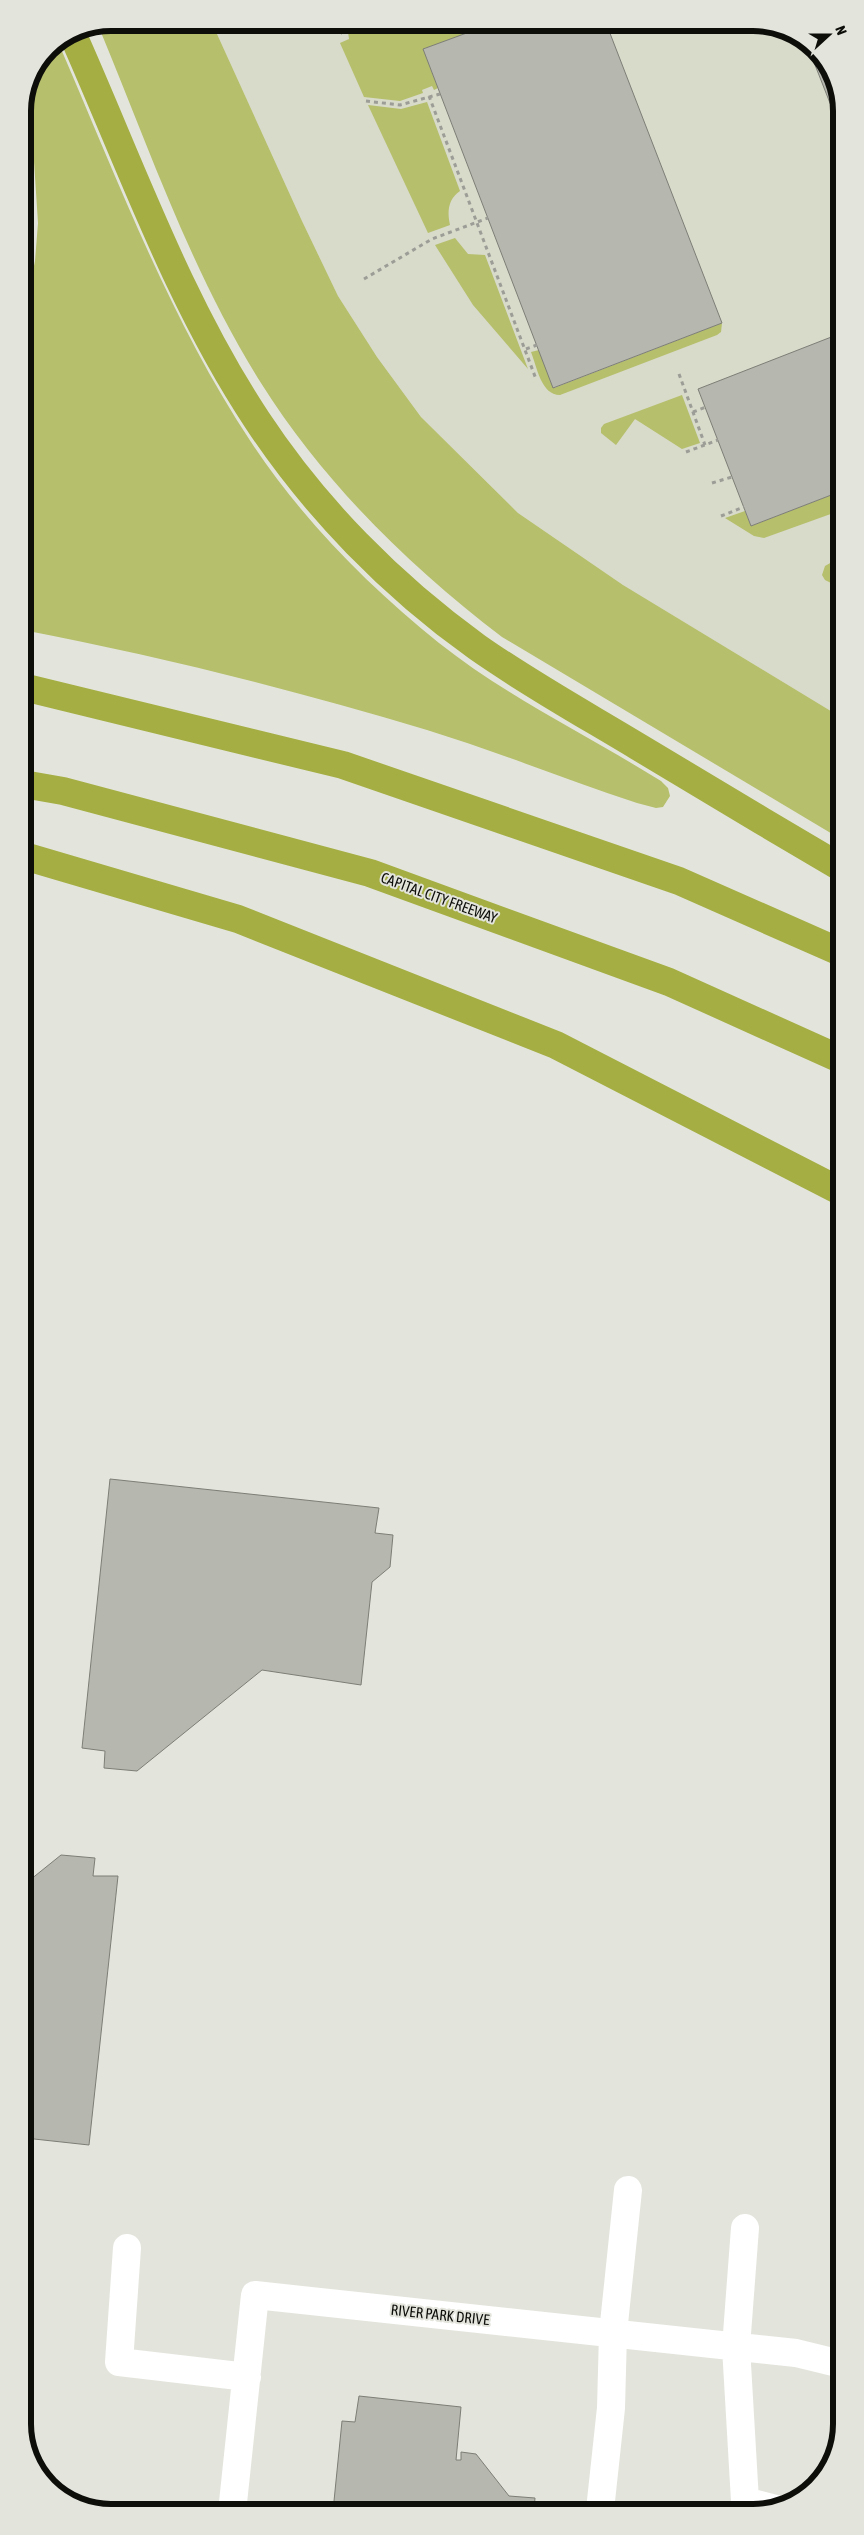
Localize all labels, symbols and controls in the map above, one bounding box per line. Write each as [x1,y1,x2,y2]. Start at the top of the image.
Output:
north arrow [804,10,854,60]
text: N [832,24,850,37]
street label: CAPITAL CITY FREEWAY [379,869,500,927]
street label: RIVER PARK DRIVE [390,2301,491,2328]

